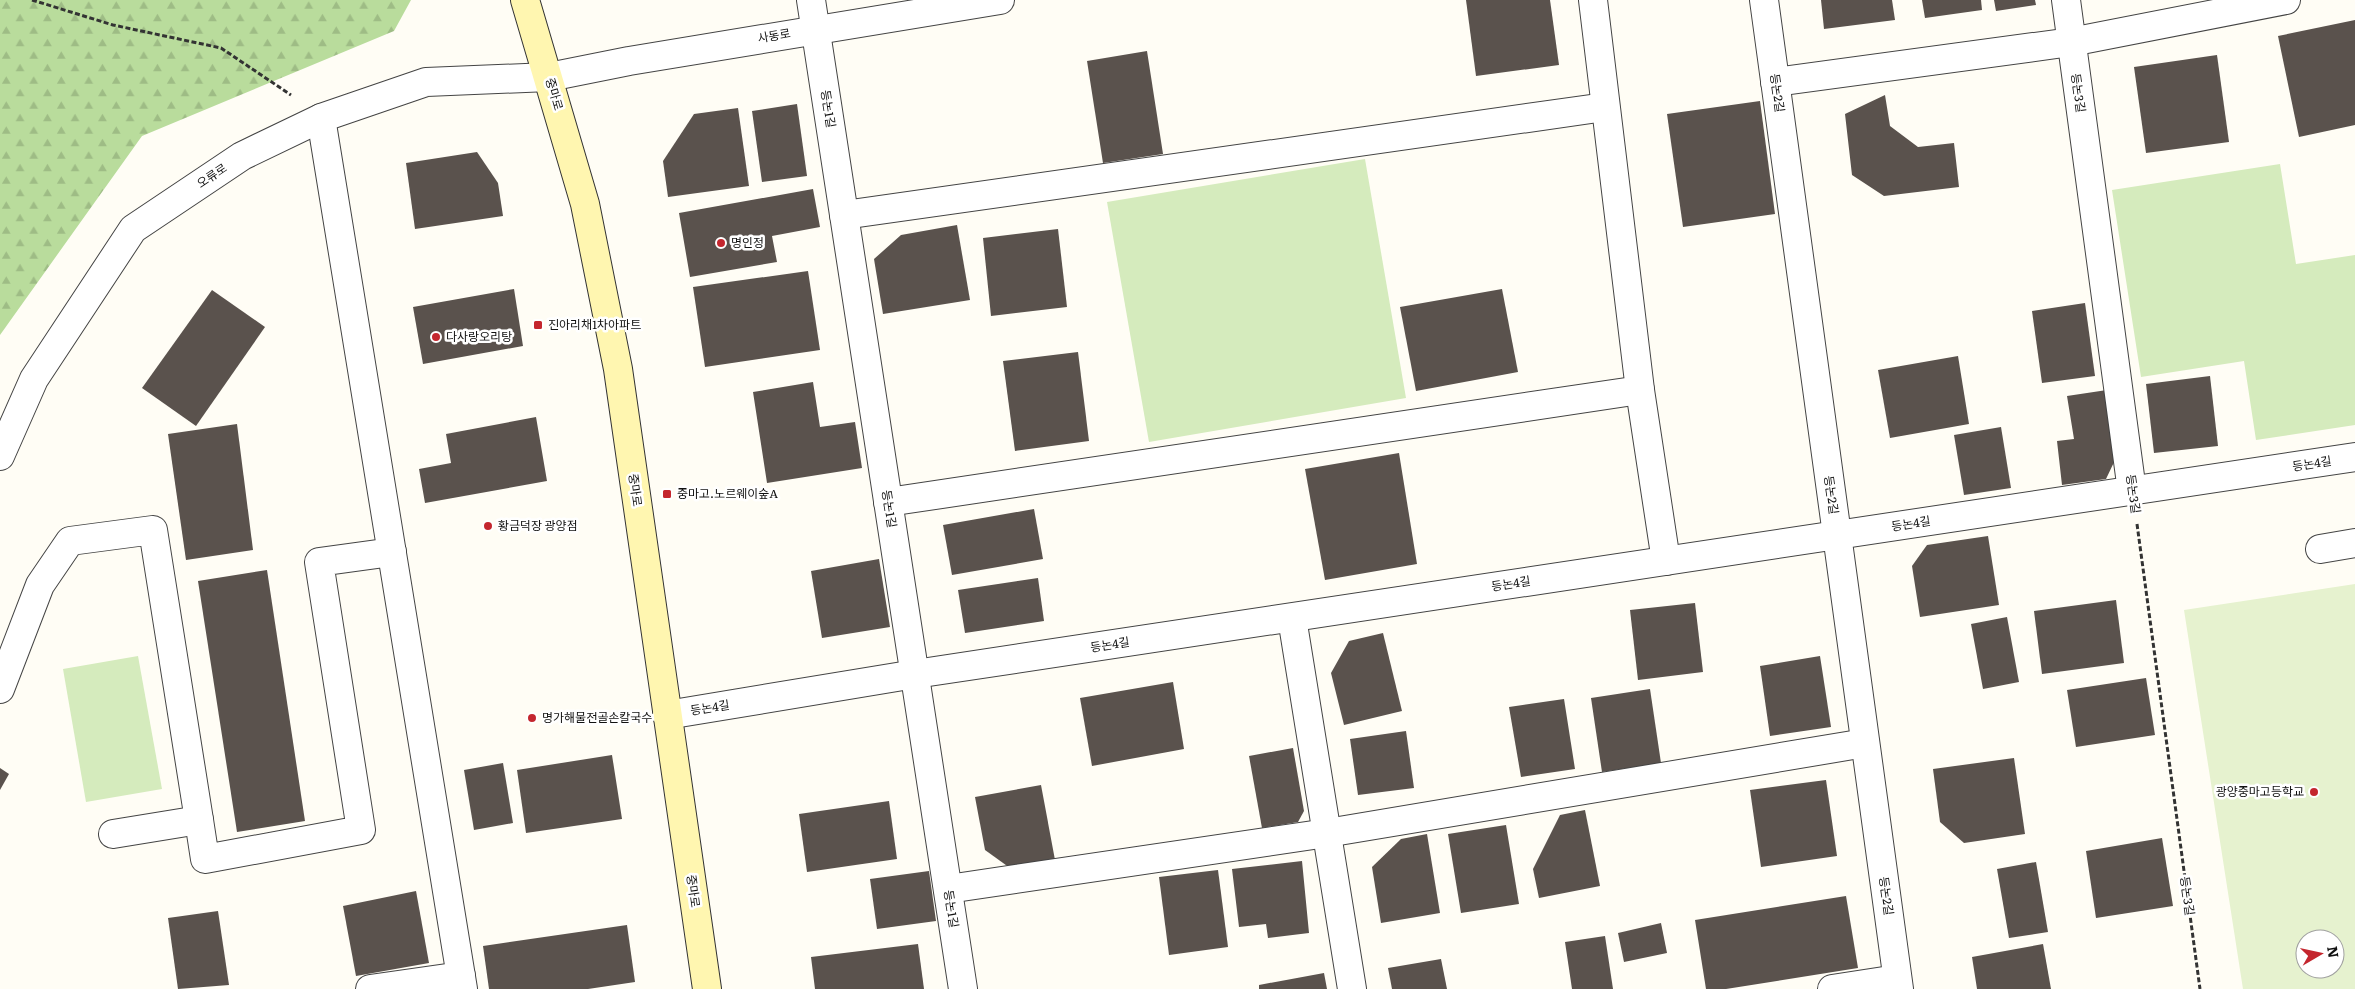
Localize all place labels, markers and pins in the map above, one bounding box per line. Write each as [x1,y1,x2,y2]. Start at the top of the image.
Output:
place label: 명인정 [731,233,764,251]
marker: 명인정 [715,237,727,249]
place label: 진아리채1차아파트 [548,315,641,333]
marker: 진아리채1차아파트 [532,319,544,331]
place label: 다사랑오리탕 [446,327,512,345]
marker: 다사랑오리탕 [430,331,442,343]
place label: 중마고.노르웨이숲A [677,484,778,502]
marker: 중마고.노르웨이숲A [661,488,673,500]
place label: 황금덕장 광양점 [498,516,578,534]
marker: 황금덕장 광양점 [482,520,494,532]
place label: 명가해물전골손칼국수 [542,708,652,726]
marker: 명가해물전골손칼국수 [526,712,538,724]
place label: 광양중마고등학교 [2216,782,2304,800]
marker: 광양중마고등학교 [2308,786,2320,798]

